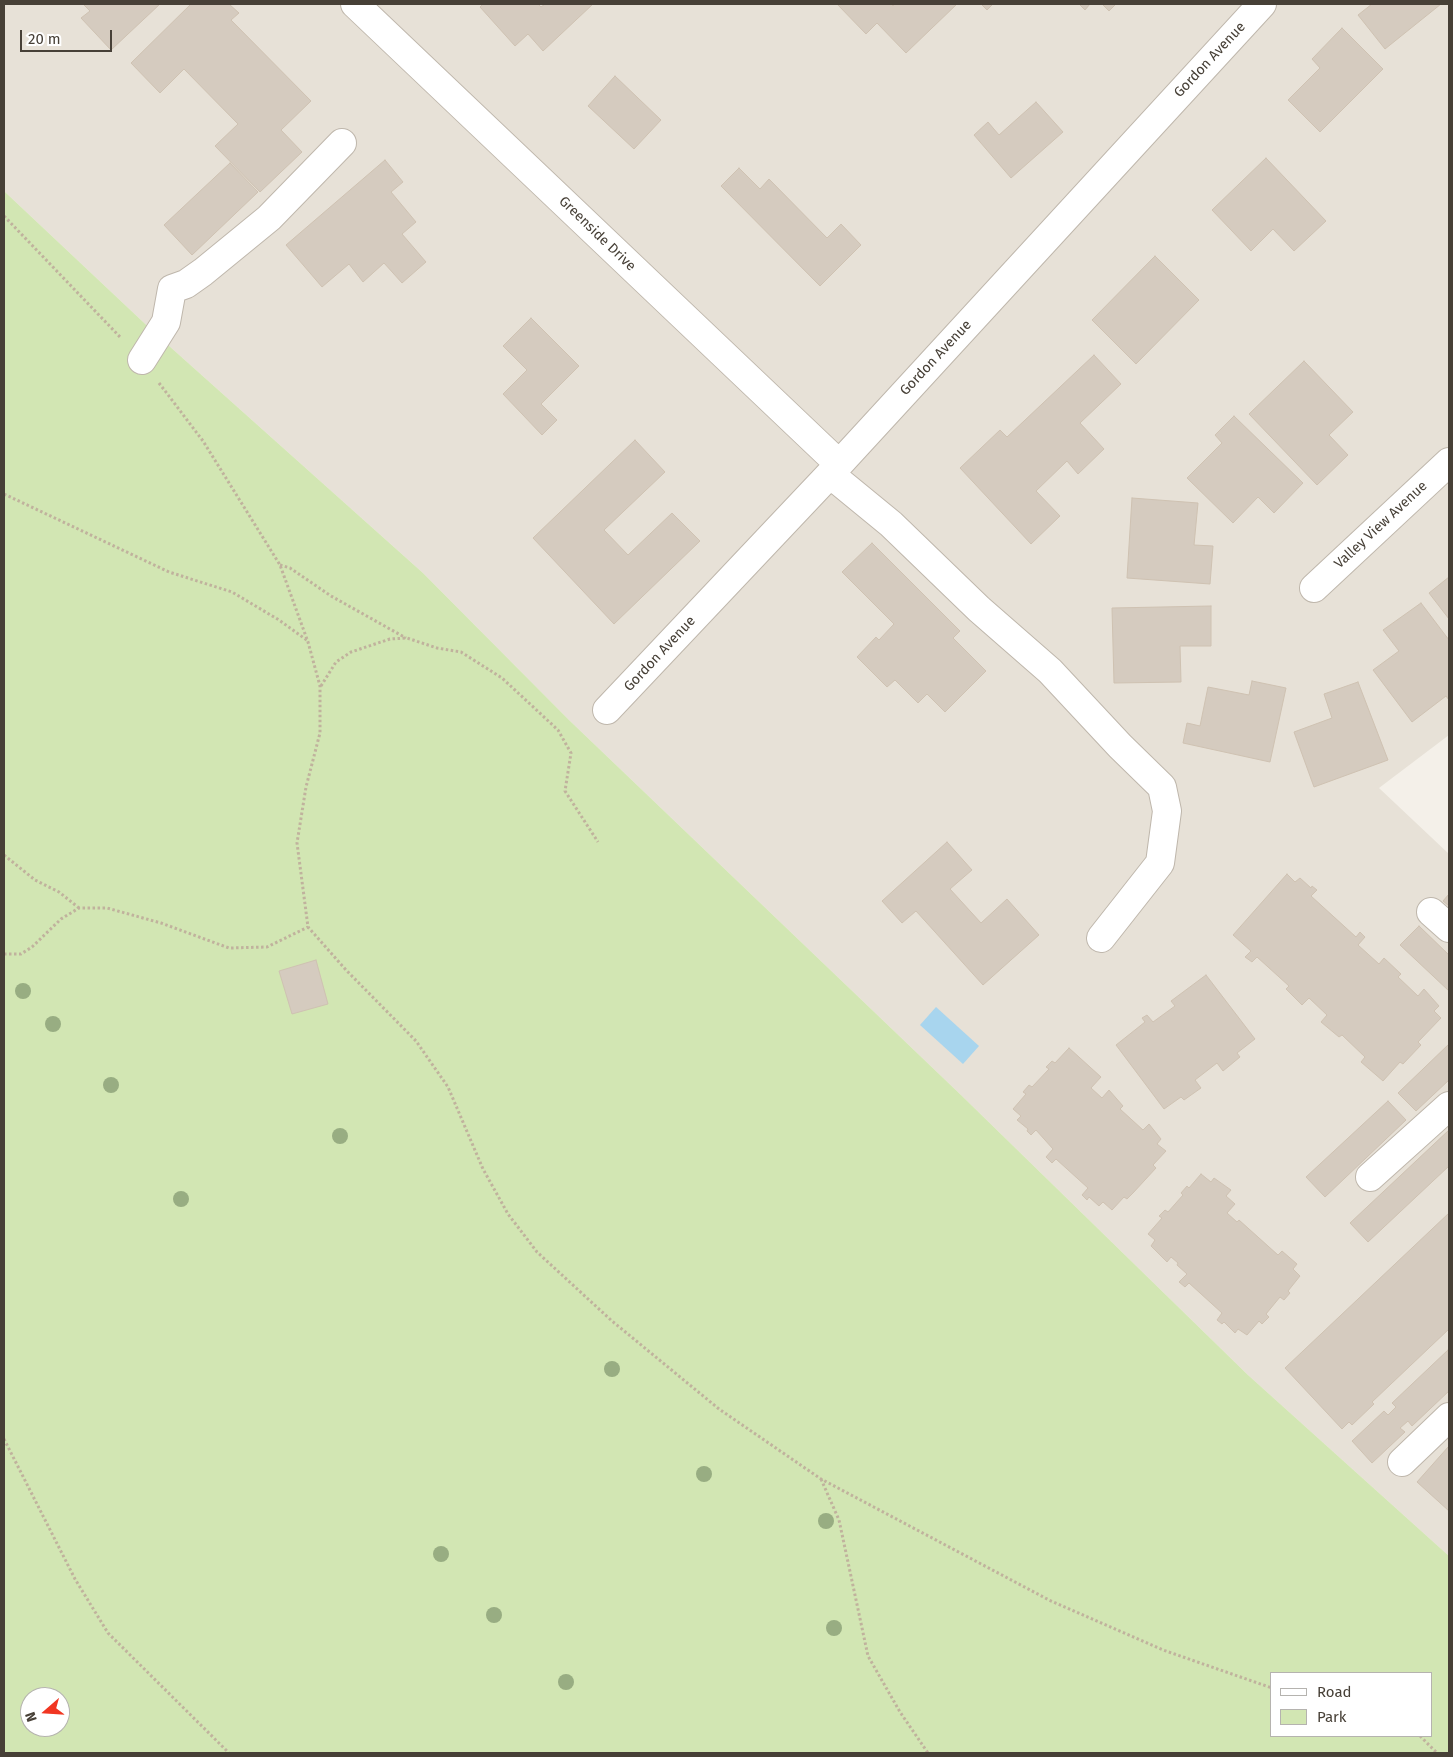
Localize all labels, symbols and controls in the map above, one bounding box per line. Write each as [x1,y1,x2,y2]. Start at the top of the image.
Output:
street label: Gordon Avenue [1171,19,1249,101]
scale bar [22,20,115,52]
text: 20 m [28,30,61,48]
street label: Greenside Drive [555,193,639,275]
street label: Gordon Avenue [897,317,975,399]
street label: Valley View Avenue [1331,478,1431,572]
street label: Gordon Avenue [621,613,699,695]
legend [1270,1672,1433,1737]
text: Road [1317,1683,1352,1701]
north arrow [20,1687,70,1737]
text: Park [1317,1708,1347,1726]
text: N [22,1710,41,1724]

